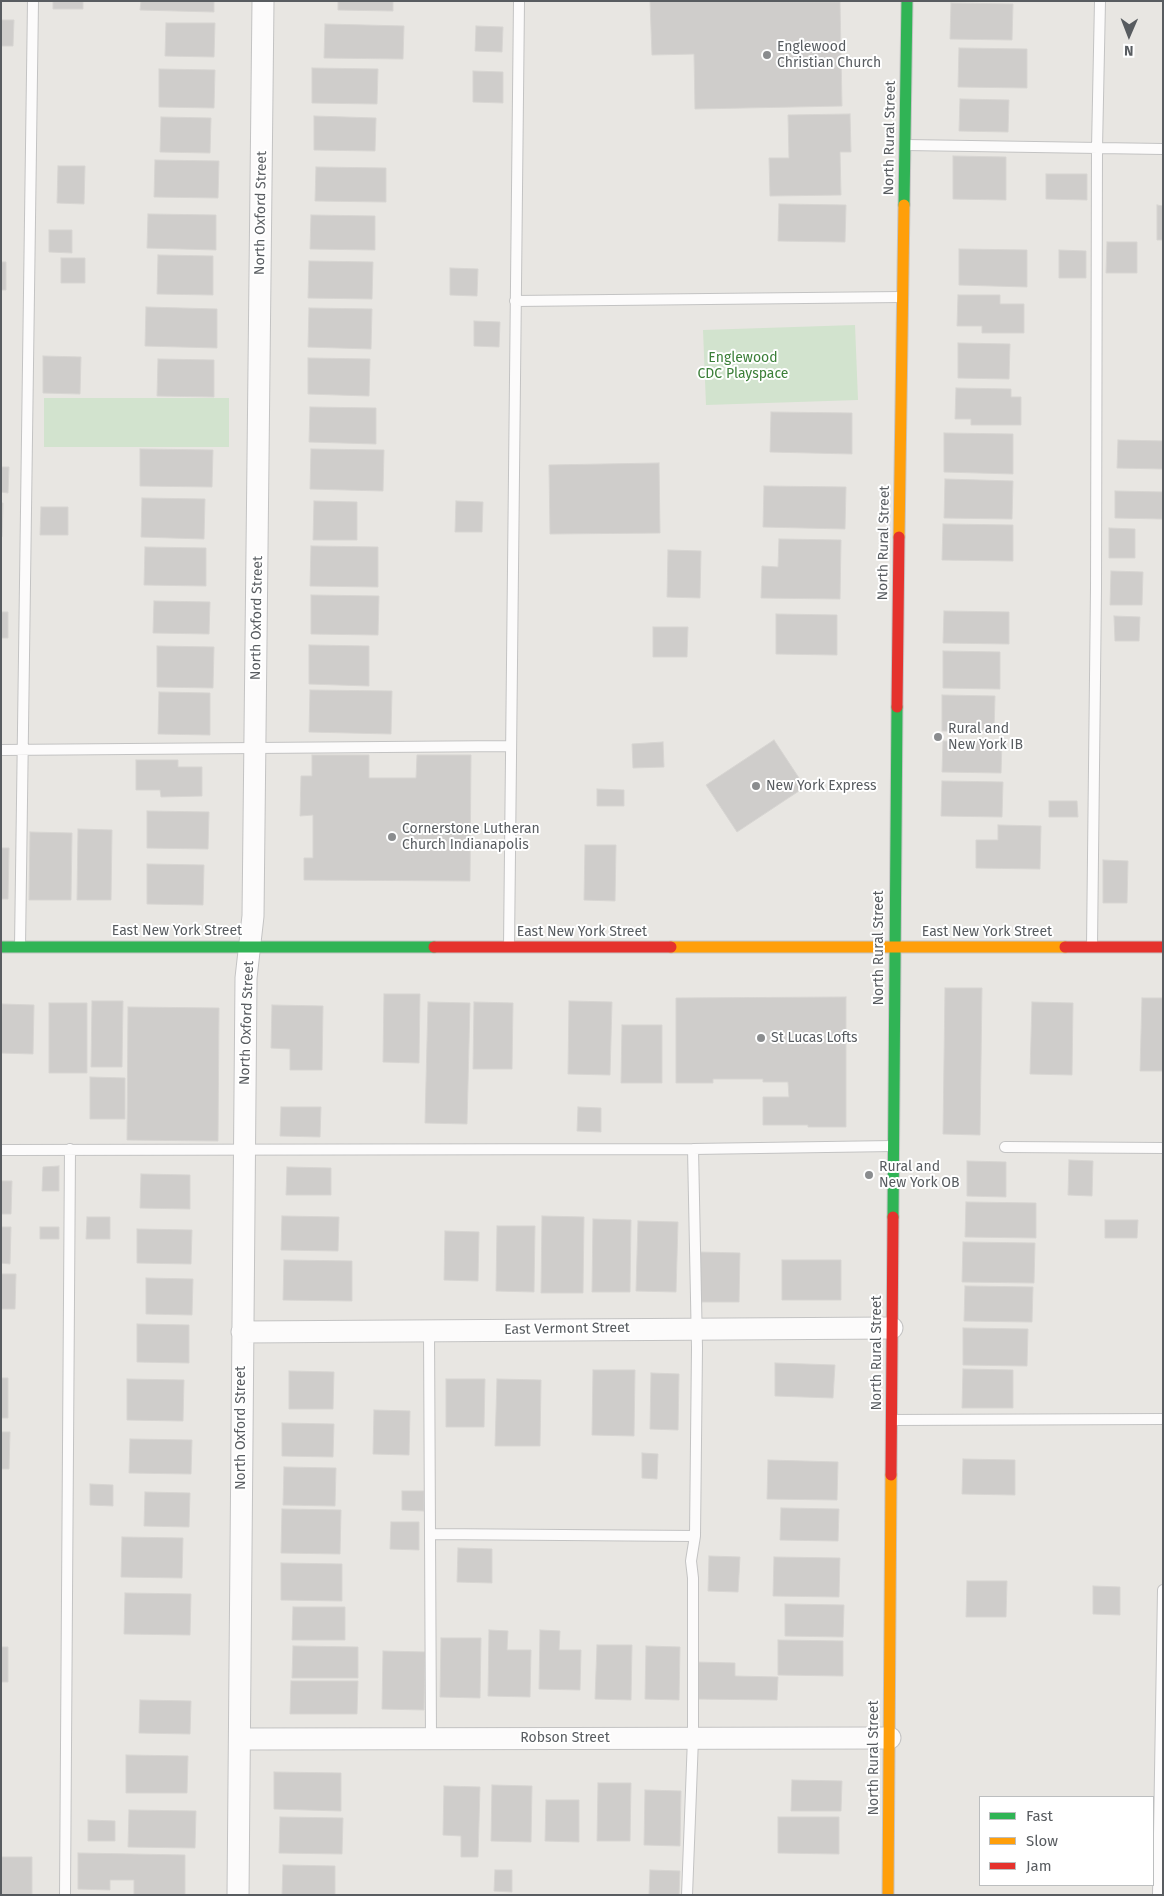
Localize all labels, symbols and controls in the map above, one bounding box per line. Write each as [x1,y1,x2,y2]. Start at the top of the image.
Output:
north arrow [1104,10,1154,60]
place label: Englewood Christian Church [777,39,881,72]
text: N [1124,42,1134,59]
marker: Englewood Christian Church [761,49,773,61]
street label: North Rural Street [881,80,899,196]
street label: North Oxford Street [252,151,270,275]
park label: Englewood CDC Playspace [698,350,788,382]
street label: North Rural Street [875,485,893,601]
street label: North Oxford Street [248,556,266,680]
place label: Rural and New York IB [948,721,1023,754]
marker: Rural and New York IB [932,731,944,743]
place label: New York Express [766,778,876,794]
marker: New York Express [750,780,762,792]
place label: Cornerstone Lutheran Church Indianapolis [402,821,540,854]
marker: Cornerstone Lutheran Church Indianapolis [386,831,398,843]
street label: North Rural Street [871,891,887,1005]
street label: East New York Street [112,923,242,939]
street label: East New York Street [517,924,647,940]
street label: East New York Street [922,924,1052,940]
street label: North Oxford Street [236,961,258,1085]
place label: St Lucas Lofts [771,1030,858,1046]
marker: St Lucas Lofts [755,1032,767,1044]
place label: Rural and New York OB [879,1159,959,1192]
marker: Rural and New York OB [863,1169,875,1181]
street label: North Rural Street [869,1296,885,1410]
street label: East Vermont Street [504,1320,630,1338]
street label: North Oxford Street [233,1366,249,1490]
street label: North Rural Street [866,1701,882,1815]
street label: Robson Street [520,1730,610,1746]
legend [979,1796,1154,1886]
text: Fast [1026,1807,1053,1825]
text: Slow [1026,1832,1058,1850]
text: Jam [1026,1857,1052,1875]

